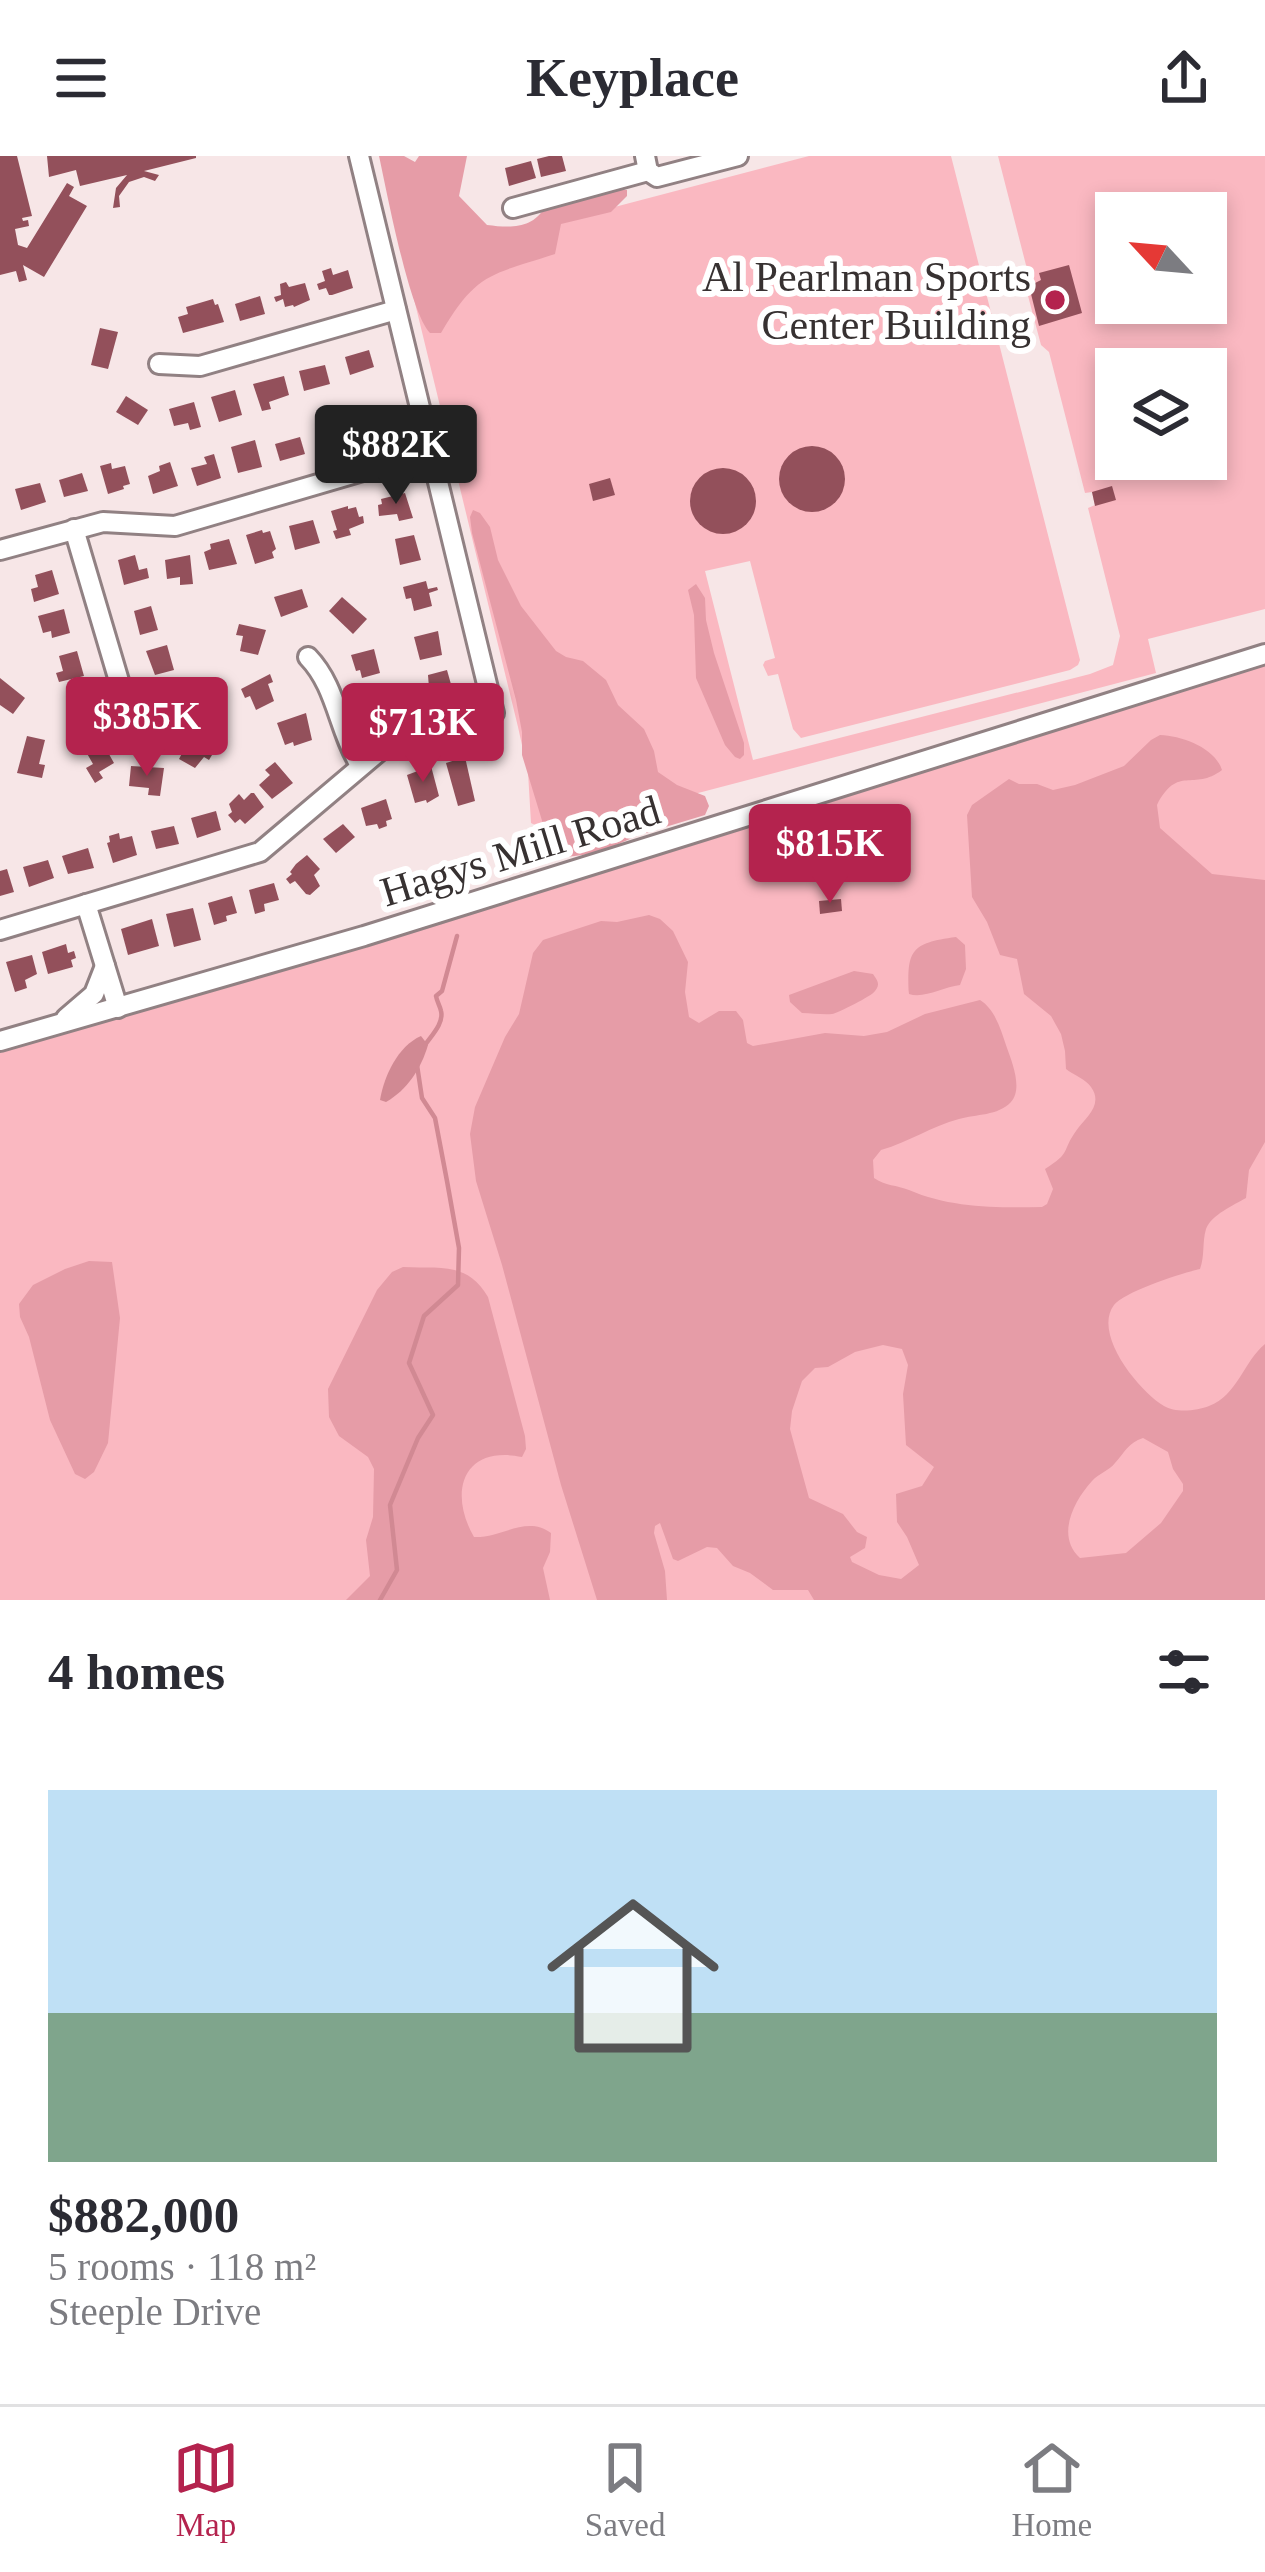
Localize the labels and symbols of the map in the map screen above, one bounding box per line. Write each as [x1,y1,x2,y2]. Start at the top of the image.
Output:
north arrow [1095,192,1227,324]
place label: Al Pearlman Sports Center Building [702,254,1031,348]
marker: Al Pearlman Sports Center Building [1042,287,1068,313]
pin: $882K [312,405,480,507]
pin: $385K [63,677,231,779]
pin: $713K [339,683,507,785]
street label: Hagys Mill Road [375,787,665,915]
pin: $815K [746,804,914,906]

